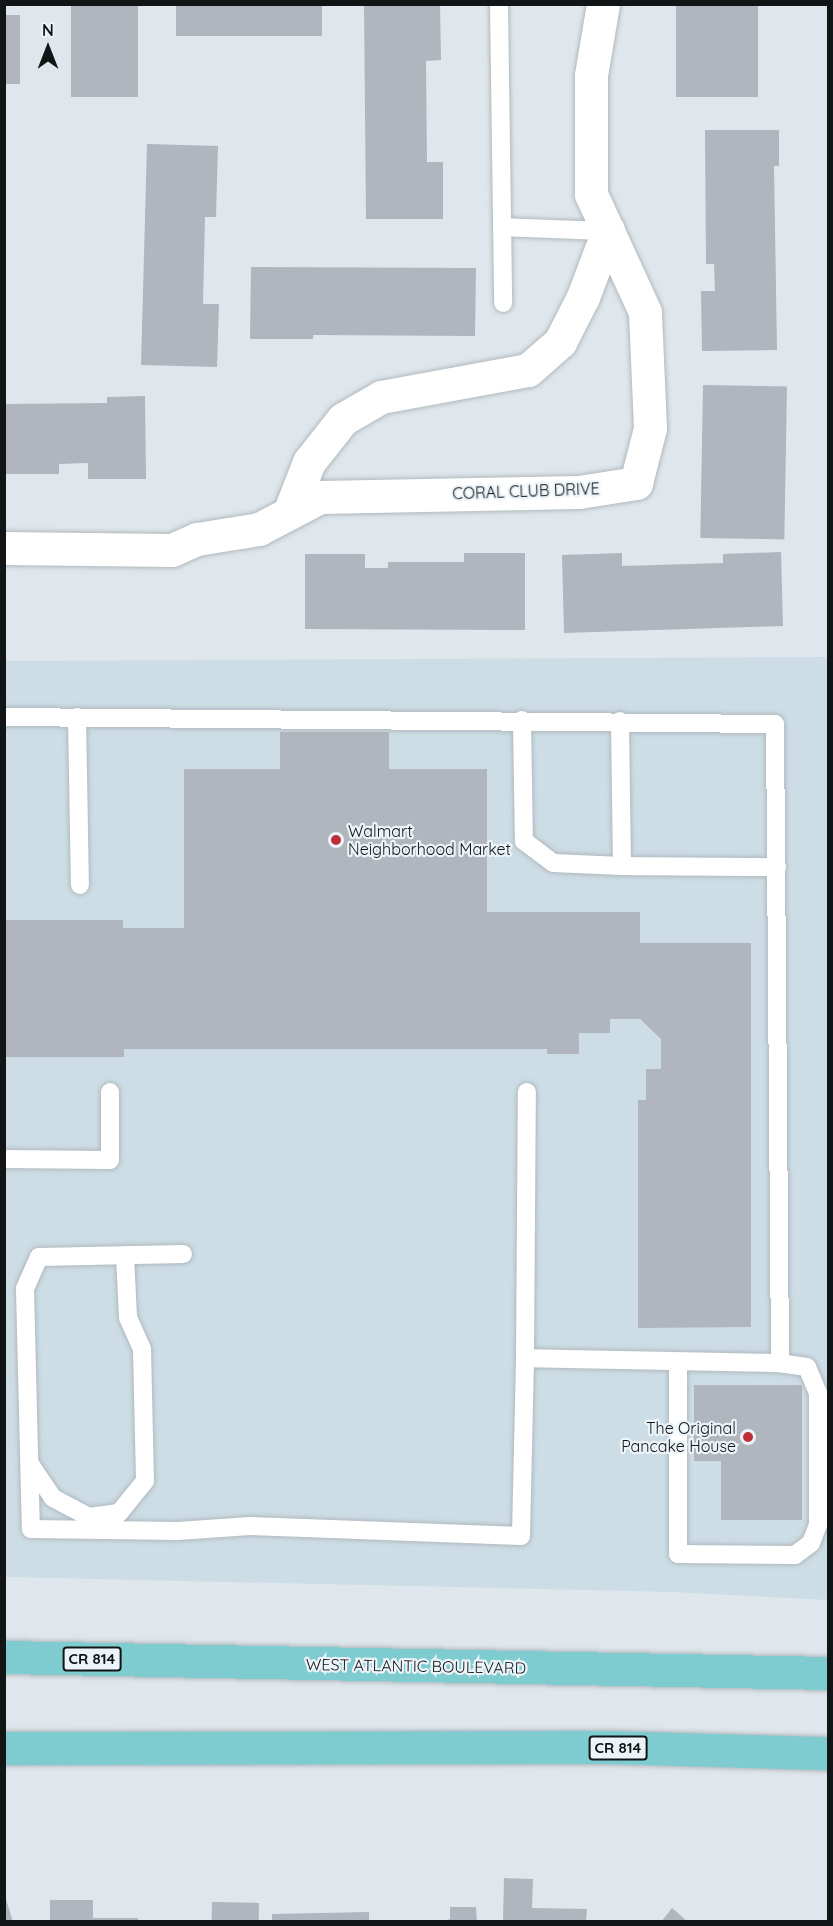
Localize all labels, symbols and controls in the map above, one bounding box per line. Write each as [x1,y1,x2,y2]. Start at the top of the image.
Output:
north arrow [18,18,78,78]
text: N [42,20,54,40]
street label: CORAL CLUB DRIVE [452,479,600,503]
place label: Walmart Neighborhood Market [348,821,511,859]
marker: Walmart Neighborhood Market [329,833,343,847]
place label: The Original Pancake House [621,1418,736,1456]
marker: The Original Pancake House [741,1430,755,1444]
road number: CR 814 [62,1647,122,1671]
street label: WEST ATLANTIC BOULEVARD [306,1654,526,1678]
road number: CR 814 [588,1736,648,1760]

